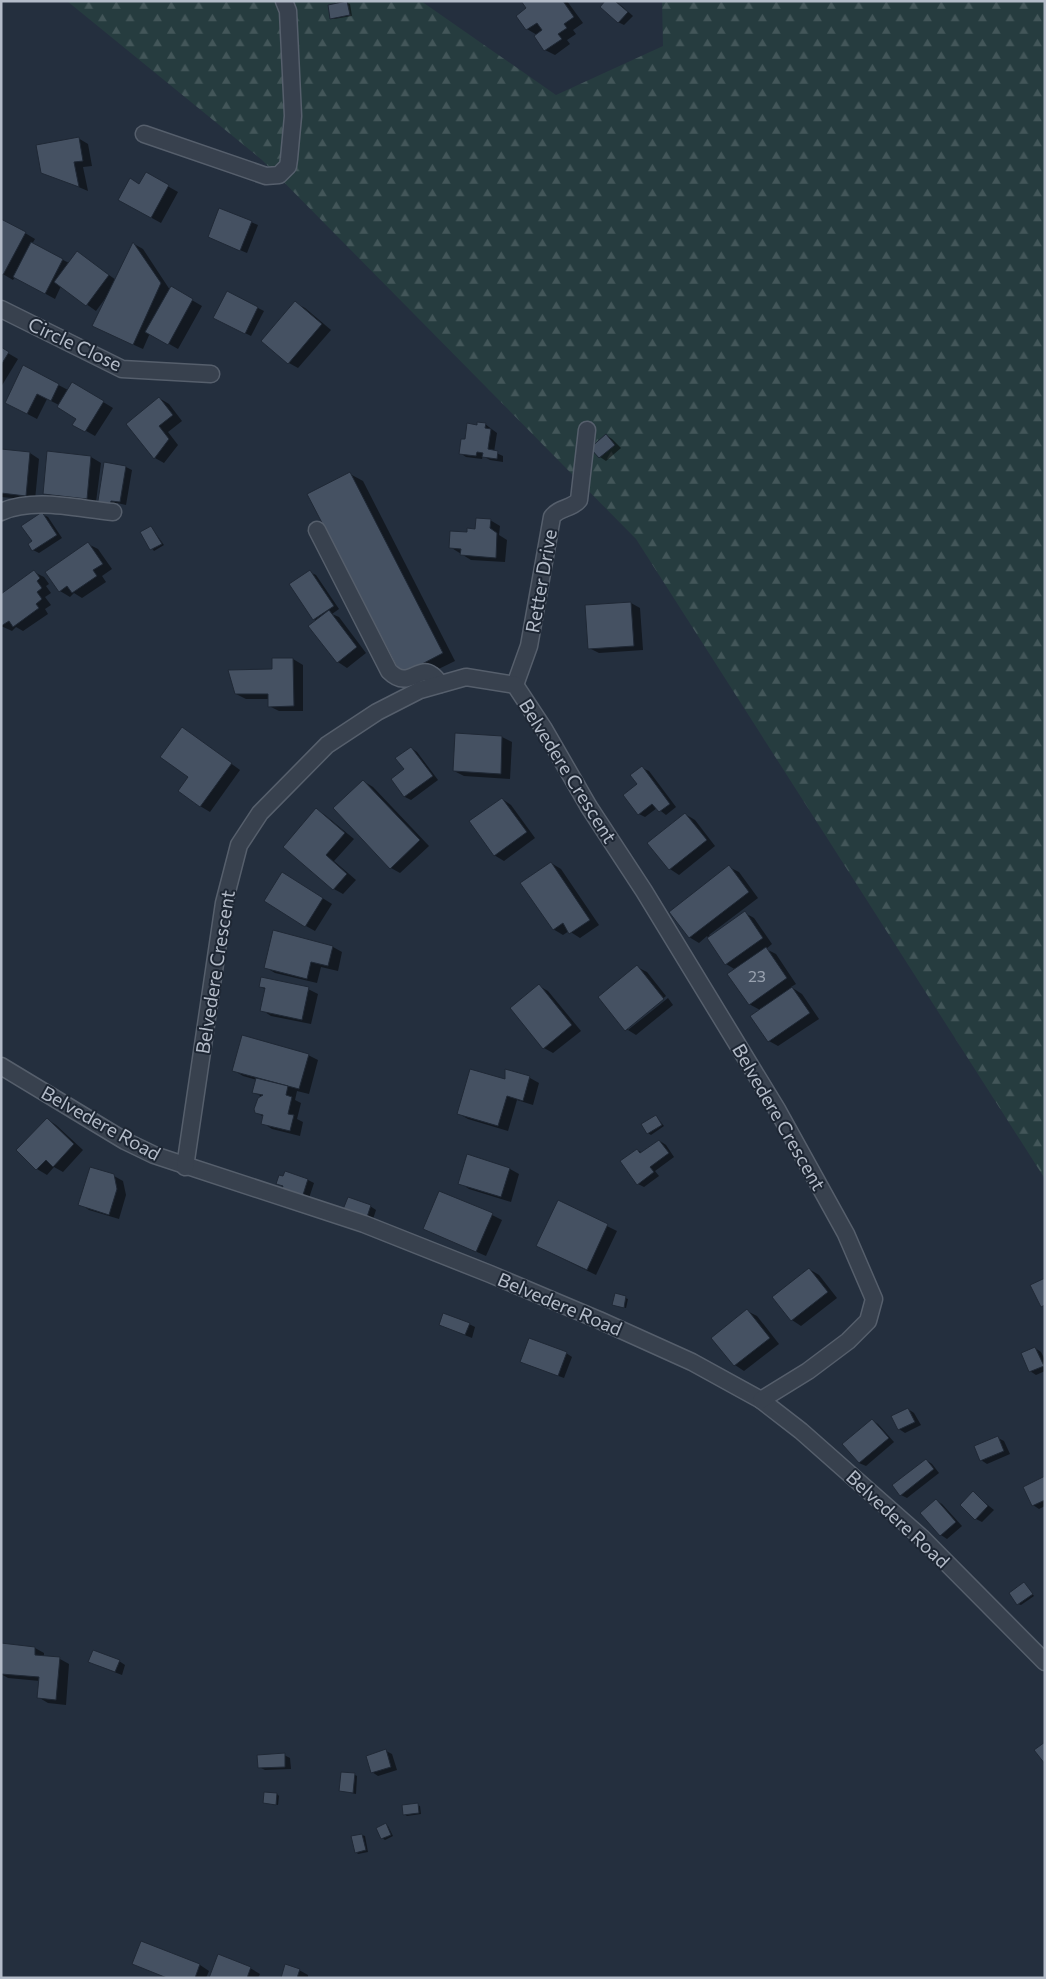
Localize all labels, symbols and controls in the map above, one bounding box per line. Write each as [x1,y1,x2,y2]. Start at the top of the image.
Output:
street label: Circle Close [25,312,126,375]
street label: Retter Drive [520,527,561,634]
street label: Belvedere Crescent [515,694,622,847]
street label: Belvedere Crescent [190,888,239,1055]
house number: 23 [748,966,766,985]
street label: Belvedere Crescent [728,1039,831,1194]
street label: Belvedere Road [38,1080,165,1165]
street label: Belvedere Road [495,1267,626,1340]
street label: Belvedere Road [842,1465,955,1572]

